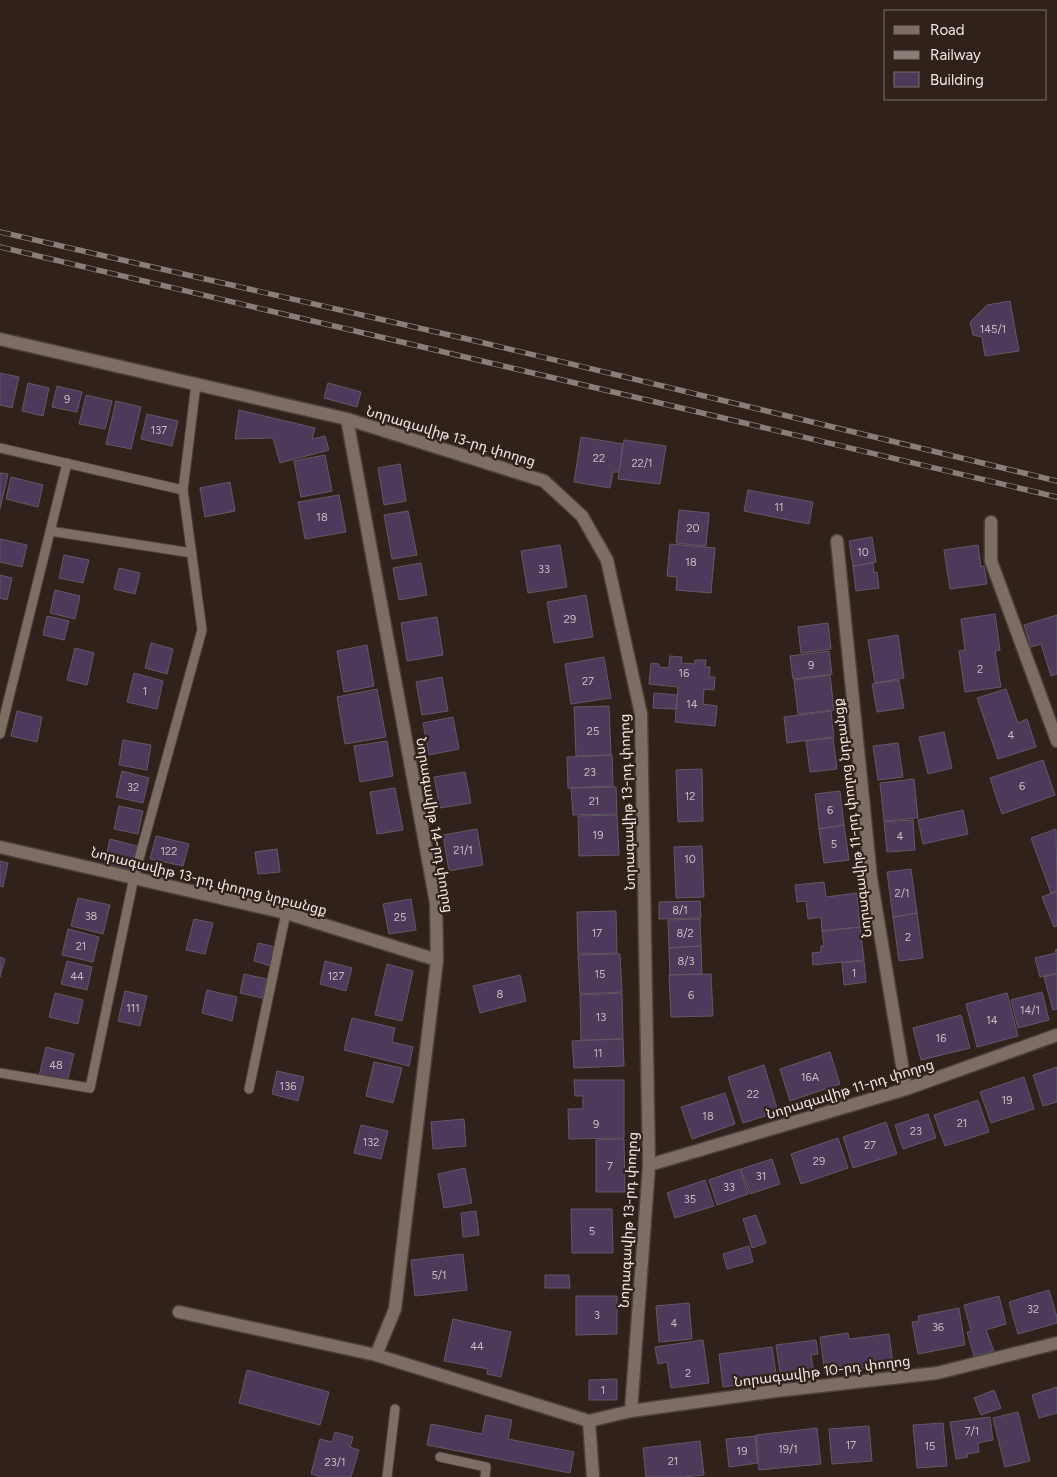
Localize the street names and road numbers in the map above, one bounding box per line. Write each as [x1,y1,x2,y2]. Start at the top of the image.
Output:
street label: Նորագավիթ 13-րդ փողոց [364,403,538,470]
street label: Նորագավիթ 11-րդ փողոց նրբանցք [829,697,876,939]
street label: Նորագավիթ 13-րդ փողոց [616,714,639,890]
street label: Նորագավիթ 14-րդ փողոց [412,736,457,914]
street label: Նորագավիթ 13-րդ փողոց նրբանցք [89,844,329,919]
street label: Նորագավիթ 11-րդ փողոց [764,1056,936,1123]
street label: Նորագավիթ 13-րդ փողոց [615,1132,642,1309]
street label: Նորագավիթ 10-րդ փողոց [733,1352,911,1391]

